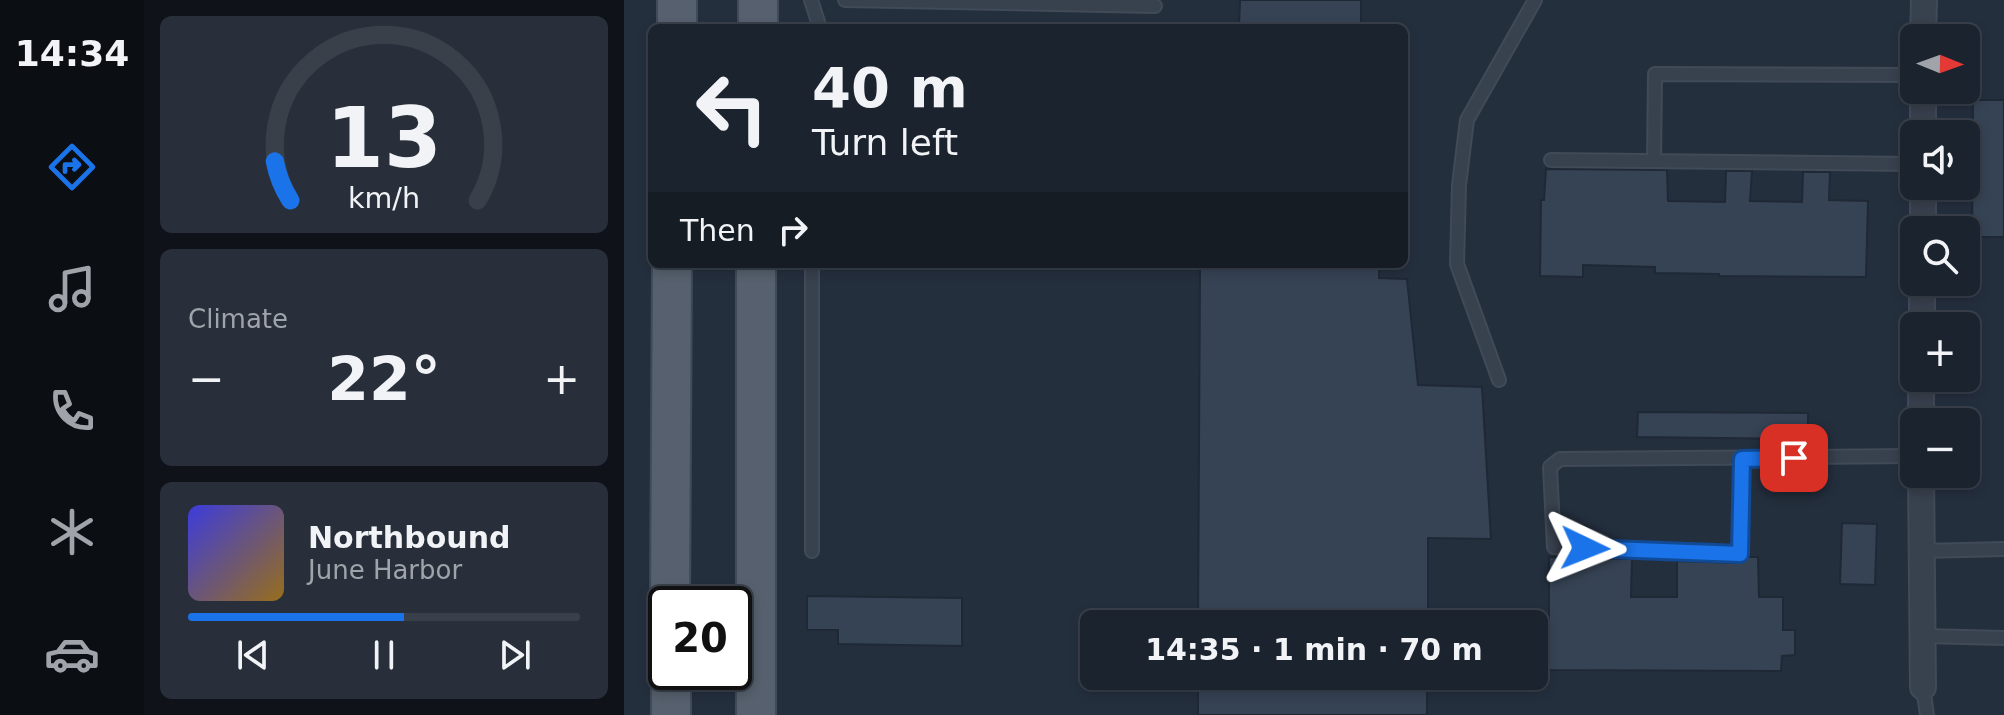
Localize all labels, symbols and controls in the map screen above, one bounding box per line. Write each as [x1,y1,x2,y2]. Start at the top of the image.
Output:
north arrow [1900,24,1980,104]
map controls [1900,24,1980,488]
text: 14:34 [15,33,129,74]
text: 40 m [812,55,968,120]
icon: left [680,56,784,160]
text: 13 [326,89,442,186]
button: sound [1900,120,1980,200]
text: Turn left [812,122,958,163]
icon: directions [44,139,100,195]
text: km/h [348,181,420,215]
icon: right [771,208,815,252]
text: Then [680,213,755,248]
button: search [1900,216,1980,296]
icon: music [44,261,100,317]
text: Climate [188,304,288,334]
button: + [1900,312,1980,392]
text: 22° [327,344,441,414]
text: − [188,353,225,404]
text: + [543,353,580,404]
icon: phone [44,383,100,439]
button: − [1900,408,1980,488]
pin [1760,424,1828,492]
icon: arrive [1772,436,1816,480]
icon: climate [44,504,100,560]
position arrow [1543,506,1627,590]
text: Northbound [308,520,511,555]
text: June Harbor [308,555,462,585]
speed limit sign: 20 [648,586,752,690]
icon: car [44,626,100,682]
text: 14:35 · 1 min · 70 m [1145,632,1483,667]
icon: previous [231,633,275,677]
icon: pause [362,633,406,677]
icon: next [493,633,537,677]

